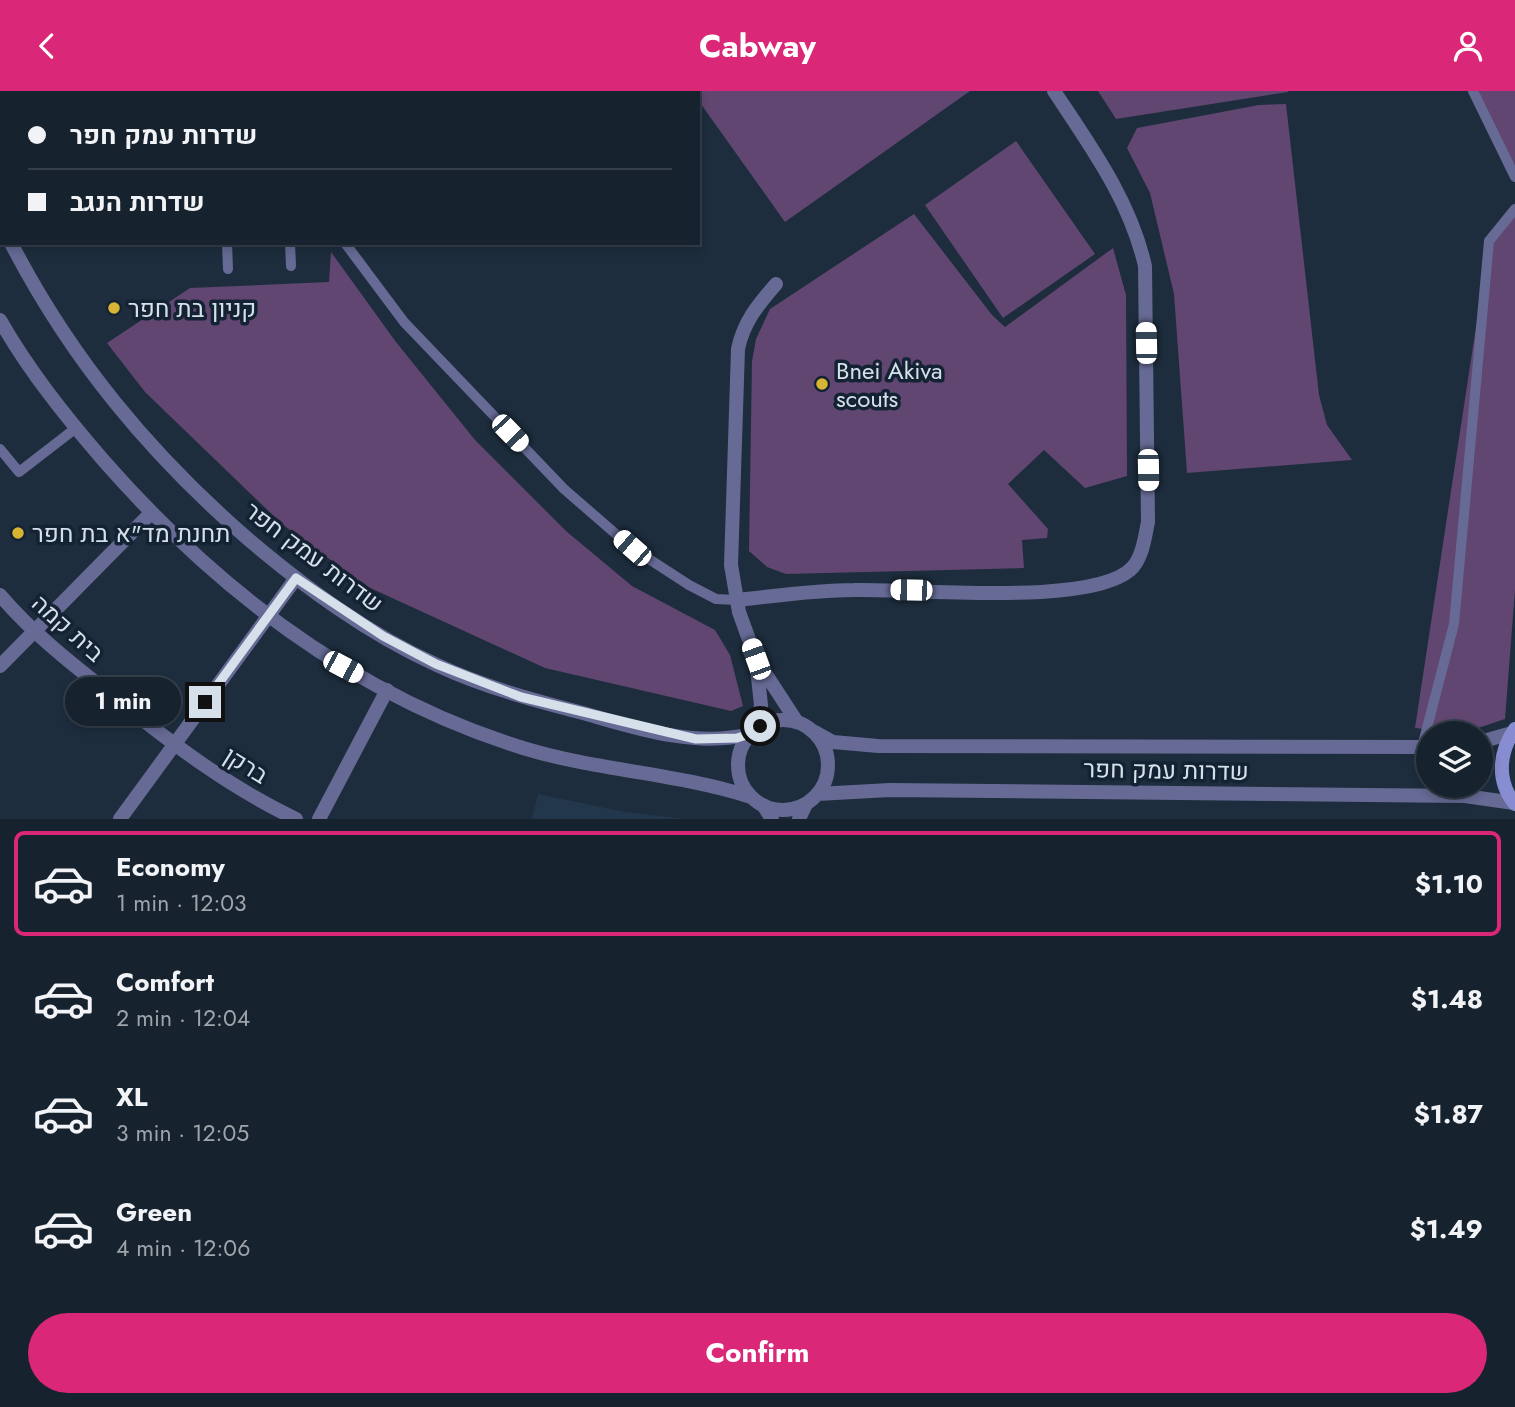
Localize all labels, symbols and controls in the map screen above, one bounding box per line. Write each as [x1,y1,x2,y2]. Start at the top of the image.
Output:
text: Cabway [699,23,816,69]
icon: back [28,27,66,65]
icon: person [1449,27,1487,65]
text: שדרות עמק חפר [70,116,257,154]
text: שדרות הנגב [70,183,205,221]
place label: קניון בת חפר [128,291,256,326]
marker: קניון בת חפר [106,300,122,316]
car [1136,322,1157,364]
place label: Bnei Akiva scouts [836,353,943,416]
marker: Bnei Akiva scouts [814,376,830,392]
car [488,411,533,455]
car [1138,449,1159,491]
street label: שדרות עמק חפר [237,493,391,621]
place label: תחנת מד"א בת חפר [32,516,230,551]
marker: תחנת מד"א בת חפר [10,525,26,541]
car [610,526,655,570]
car [890,579,933,601]
street label: בית קמה [24,586,112,670]
car [739,636,774,682]
car [320,648,367,686]
callout: 1 min [65,677,180,727]
text: 1 min [94,684,152,718]
route end [189,686,221,718]
route start [744,710,776,742]
map controls [1416,721,1493,798]
button: layers [1416,721,1493,798]
street label: ברקן [217,738,275,792]
street label: שדרות עמק חפר [1083,751,1249,789]
text: Economy [116,848,225,886]
icon: car [32,852,95,915]
text: $1.10 [1415,865,1483,903]
text: 1 min · 12:03 [116,886,247,920]
text: Comfort [116,963,214,1001]
icon: car [32,967,95,1030]
text: $1.48 [1411,980,1483,1018]
text: 2 min · 12:04 [116,1001,250,1035]
text: XL [116,1078,148,1116]
icon: car [32,1082,95,1145]
text: $1.87 [1414,1095,1483,1133]
text: 3 min · 12:05 [116,1116,249,1150]
text: Green [116,1193,192,1231]
icon: car [32,1197,95,1260]
text: $1.49 [1410,1210,1483,1248]
text: 4 min · 12:06 [116,1231,250,1265]
button: Confirm [28,1313,1487,1393]

